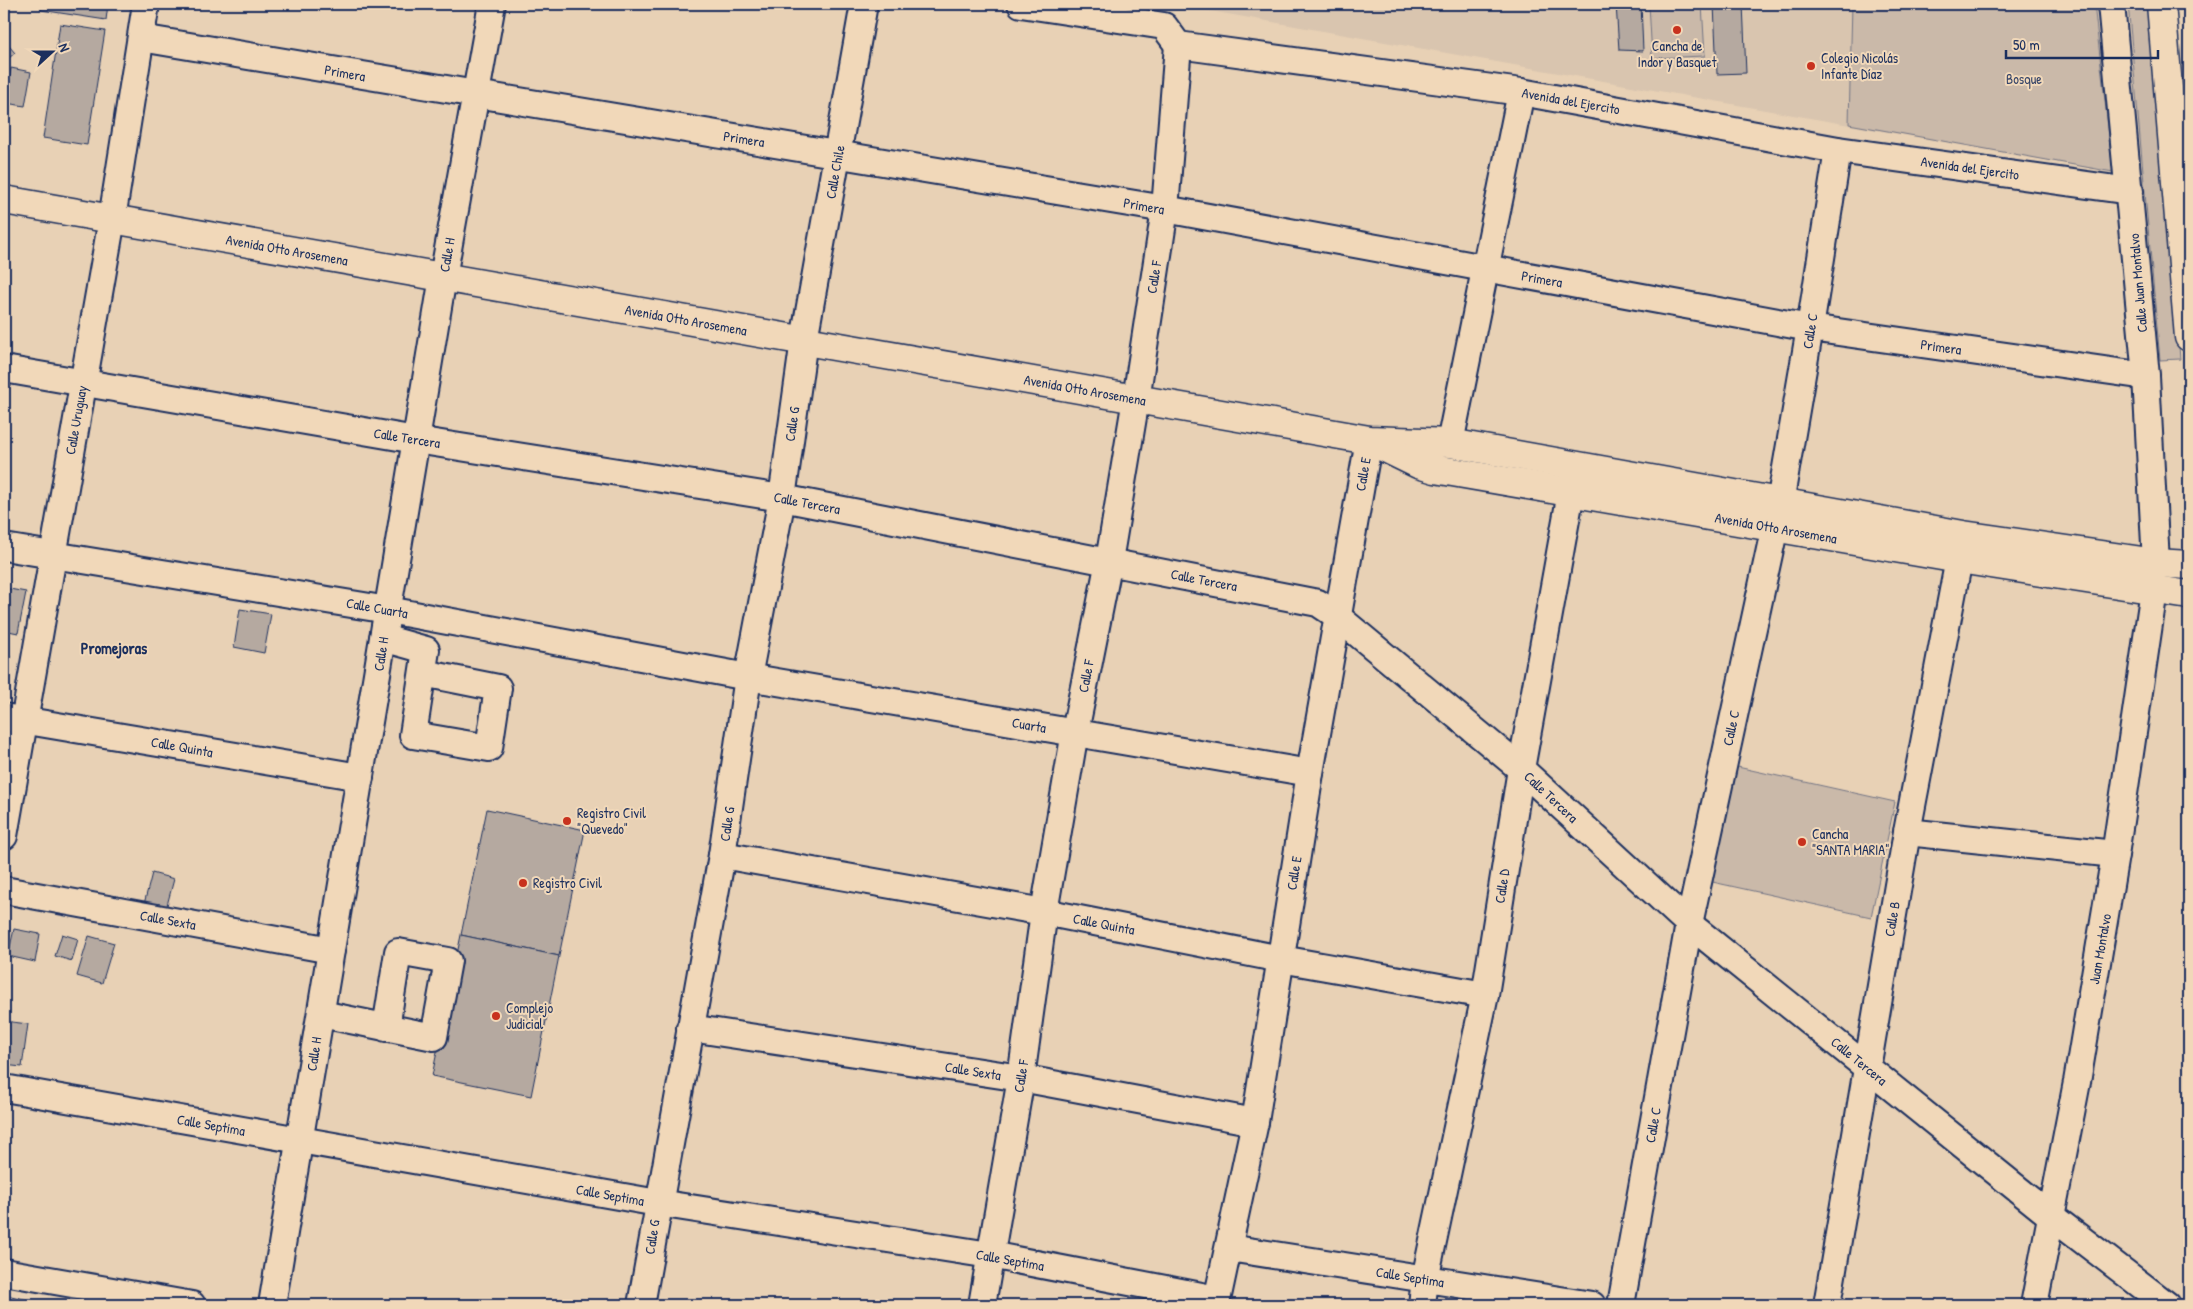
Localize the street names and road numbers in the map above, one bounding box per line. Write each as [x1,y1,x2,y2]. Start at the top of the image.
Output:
street label: Primera [323,60,368,86]
street label: Avenida del Ejercito [1520,83,1622,120]
street label: Primera [722,126,766,151]
street label: Calle Chile [820,143,849,200]
street label: Avenida del Ejercito [1920,151,2021,185]
street label: Primera [1122,193,1167,219]
street label: Avenida Otto Arosemena [225,229,350,270]
street label: Calle Juan Montalvo [2124,232,2151,333]
street label: Calle H [434,236,459,274]
street label: Calle F [1142,258,1166,295]
street label: Primera [1520,266,1565,292]
street label: Avenida Otto Arosemena [624,299,749,340]
street label: Calle C [1797,312,1822,350]
street label: Primera [1919,334,1963,359]
street label: Avenida Otto Arosemena [1023,369,1148,410]
street label: Calle Uruguay [60,384,92,456]
street label: Calle G [780,405,803,442]
street label: Calle Tercera [372,423,442,452]
street label: Calle E [1350,455,1375,492]
street label: Calle Tercera [772,487,842,518]
street label: Avenida Otto Arosemena [1714,507,1839,548]
street label: Calle Tercera [1169,564,1239,595]
street label: Calle Cuarta [345,593,410,622]
street label: Calle H [368,635,393,672]
street label: Calle F [1073,657,1098,694]
street label: Calle C [1718,708,1744,747]
street label: Cuarta [1010,712,1048,737]
street label: Calle Quinta [150,732,215,761]
street label: Calle Tercera [1520,767,1583,827]
street label: Calle G [715,805,738,842]
street label: Calle E [1281,855,1306,891]
street label: Calle D [1489,867,1514,905]
street label: Calle B [1879,900,1904,938]
street label: Calle Sexta [139,905,198,934]
street label: Calle Quinta [1072,908,1137,939]
street label: Juan Montalvo [2084,912,2115,986]
street label: Calle Tercera [1827,1032,1892,1090]
street label: Calle H [301,1035,326,1072]
street label: Calle Sexta [944,1057,1003,1084]
street label: Calle F [1009,1057,1033,1094]
street label: Calle C [1640,1105,1665,1144]
street label: Calle Septima [175,1109,247,1141]
street label: Calle Septima [574,1179,646,1211]
street label: Calle G [639,1218,664,1256]
street label: Calle Septima [974,1244,1046,1276]
street label: Calle Septima [1374,1262,1446,1292]

